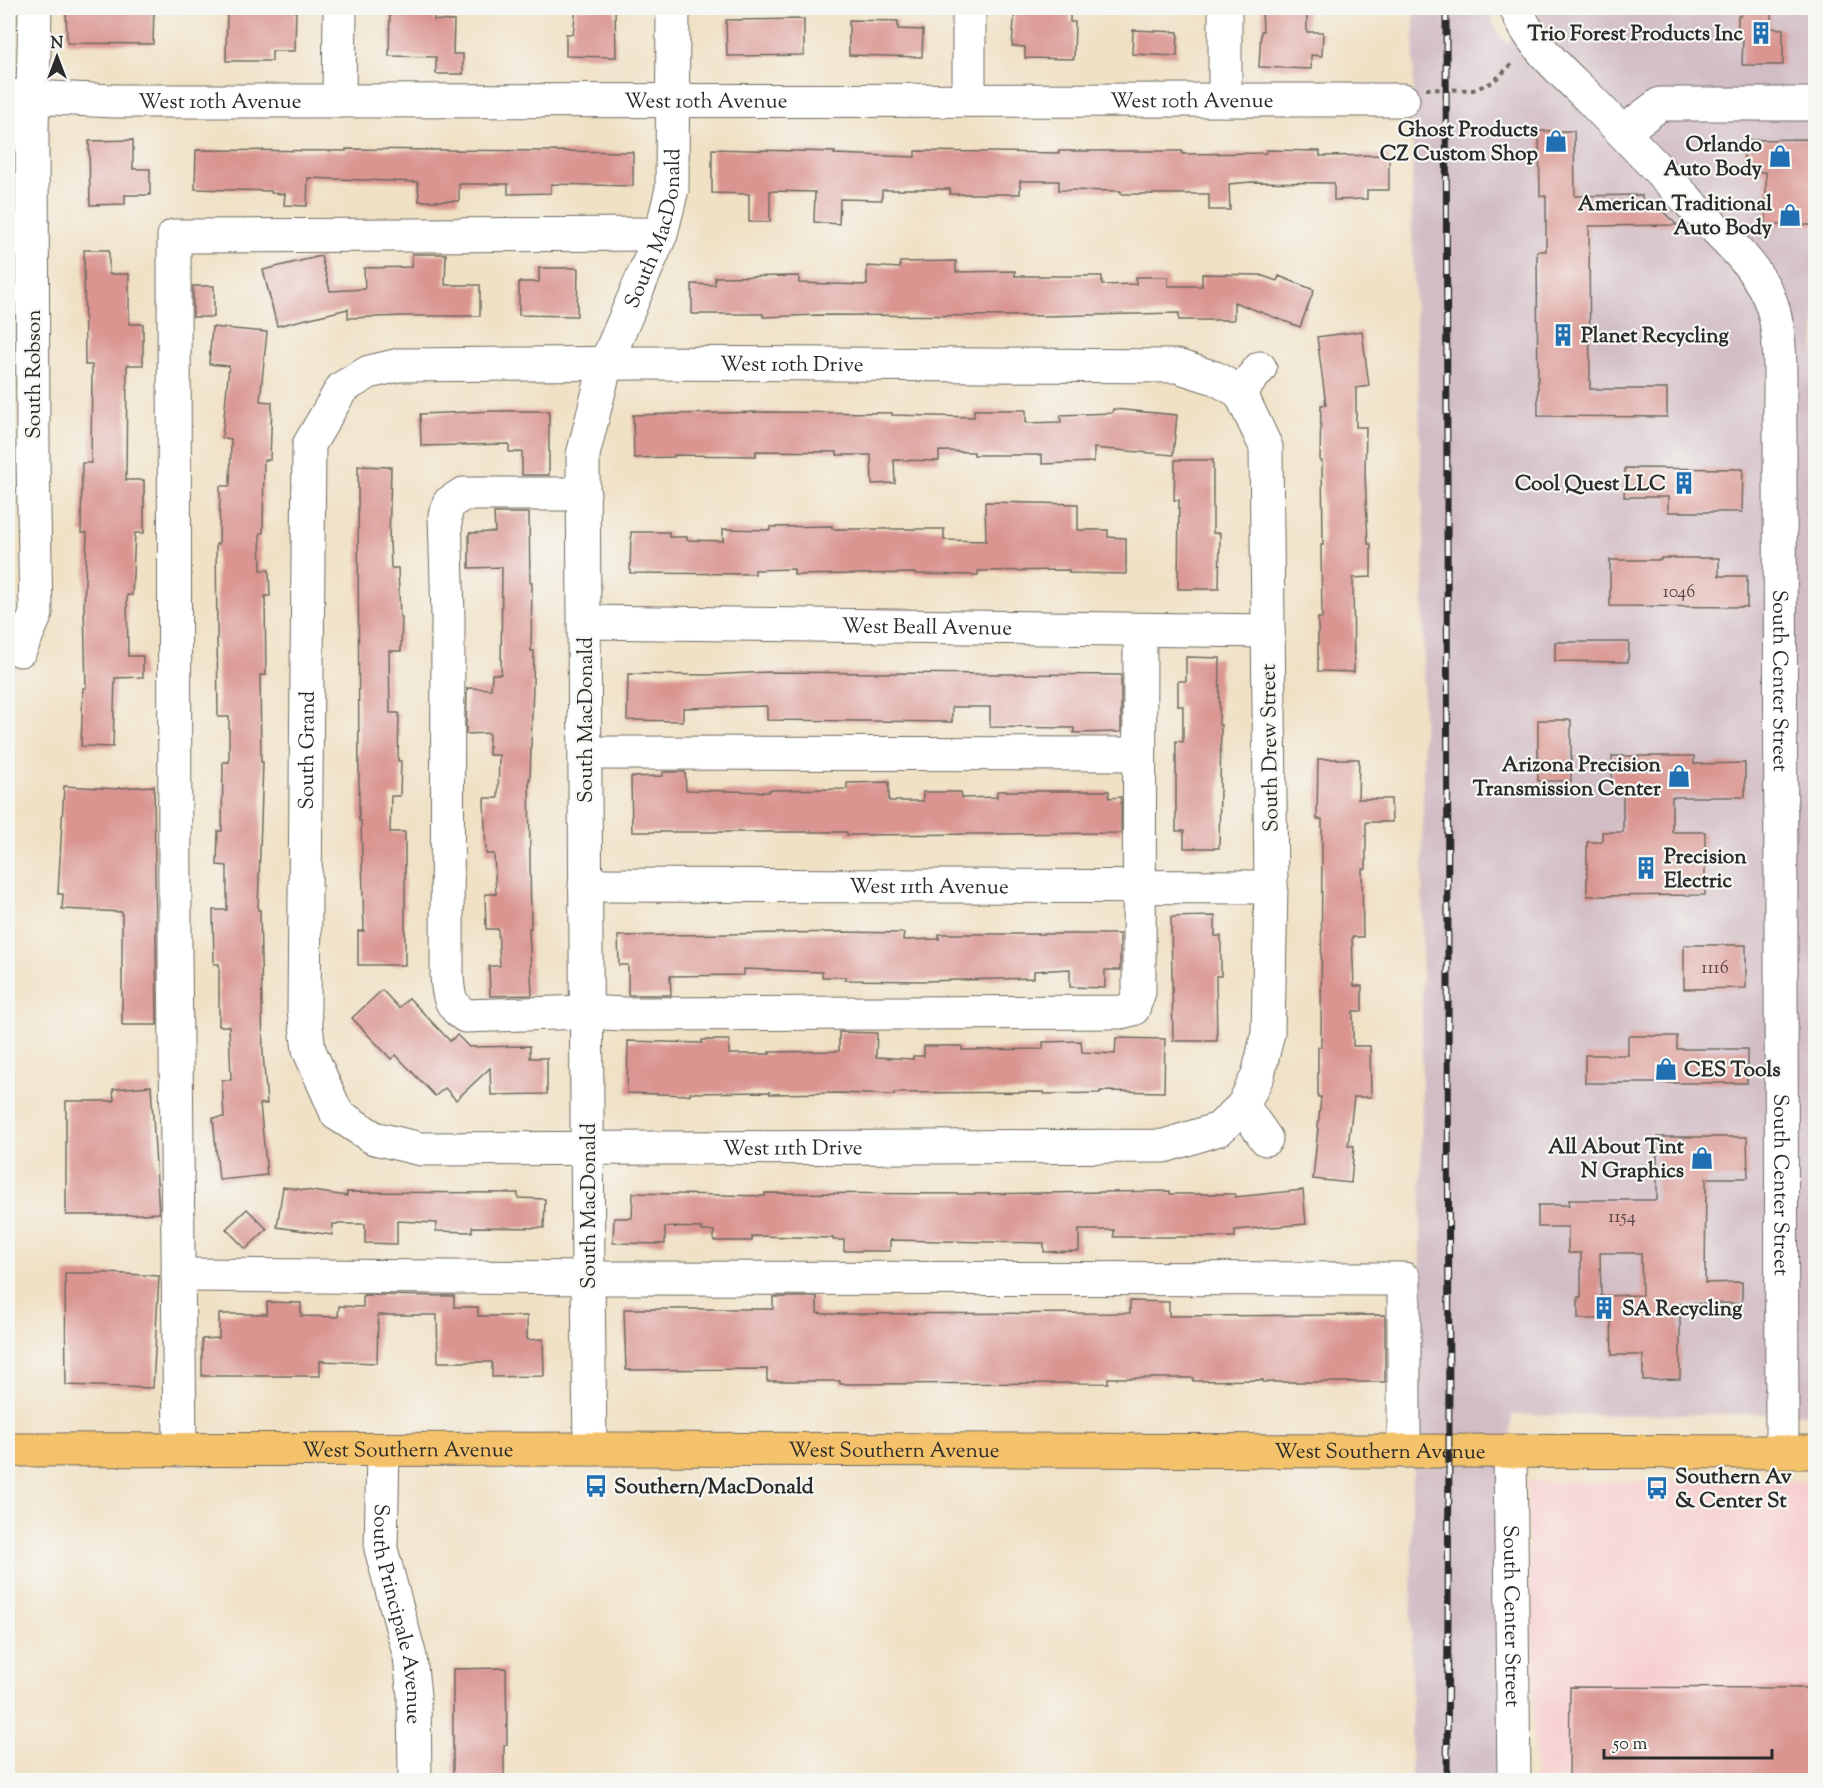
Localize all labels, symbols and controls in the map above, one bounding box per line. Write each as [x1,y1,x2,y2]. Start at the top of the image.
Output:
place label: Trio Forest Products Inc [1527,20,1743,50]
building icon: Trio Forest Products Inc [1748,20,1774,46]
north arrow [27,27,87,87]
text: N [51,33,64,56]
street label: West 10th Avenue [624,87,787,118]
street label: West 10th Avenue [1110,87,1273,117]
street label: West 10th Avenue [138,88,301,118]
place label: Ghost Products CZ Custom Shop [1380,116,1538,170]
shop icon: Ghost Products CZ Custom Shop [1543,128,1569,154]
place label: Orlando Auto Body [1664,131,1763,185]
shop icon: Orlando Auto Body [1767,143,1793,169]
street label: South MacDonald [618,148,689,313]
place label: American Traditional Auto Body [1578,190,1773,244]
shop icon: American Traditional Auto Body [1777,202,1803,228]
street label: South Robson [20,309,50,439]
building icon: Planet Recycling [1550,322,1576,348]
place label: Planet Recycling [1581,322,1730,352]
street label: West 10th Drive [720,350,864,381]
place label: Cool Quest LLC [1515,470,1666,500]
building icon: Cool Quest LLC [1671,470,1697,496]
house number: 1046 [1663,580,1695,606]
street label: South Center Street [1763,590,1794,772]
street label: West Beall Avenue [842,612,1012,645]
street label: South MacDonald [572,637,602,803]
street label: South Drew Street [1255,663,1287,832]
street label: South Grand [293,690,324,810]
place label: Arizona Precision Transmission Center [1473,751,1662,805]
shop icon: Arizona Precision Transmission Center [1666,763,1692,789]
place label: Precision Electric [1664,843,1747,897]
building icon: Precision Electric [1633,855,1659,881]
street label: West 11th Avenue [849,873,1009,903]
house number: 1116 [1701,956,1729,982]
shop icon: CES Tools [1653,1056,1679,1082]
place label: CES Tools [1684,1056,1781,1086]
street label: South Center Street [1764,1094,1795,1276]
street label: South MacDonald [575,1123,605,1289]
place label: All About Tint N Graphics [1548,1133,1685,1187]
street label: West 11th Drive [723,1134,863,1165]
shop icon: All About Tint N Graphics [1689,1145,1715,1171]
house number: 1154 [1608,1205,1636,1231]
building icon: SA Recycling [1591,1295,1617,1321]
place label: SA Recycling [1622,1295,1743,1325]
street label: West Southern Avenue [302,1436,514,1467]
street label: West Southern Avenue [788,1436,1000,1467]
street label: West Southern Avenue [1274,1438,1486,1468]
place label: Southern Av & Center St [1675,1463,1792,1517]
bus stop icon: Southern/MacDonald [583,1473,609,1499]
place label: Southern/MacDonald [614,1473,814,1503]
bus stop icon: Southern Av & Center St [1644,1475,1670,1501]
street label: South Principale Avenue [364,1503,427,1724]
street label: South Center Street [1494,1525,1526,1707]
scale bar [1604,1722,1772,1760]
text: 50 m [1612,1732,1648,1758]

